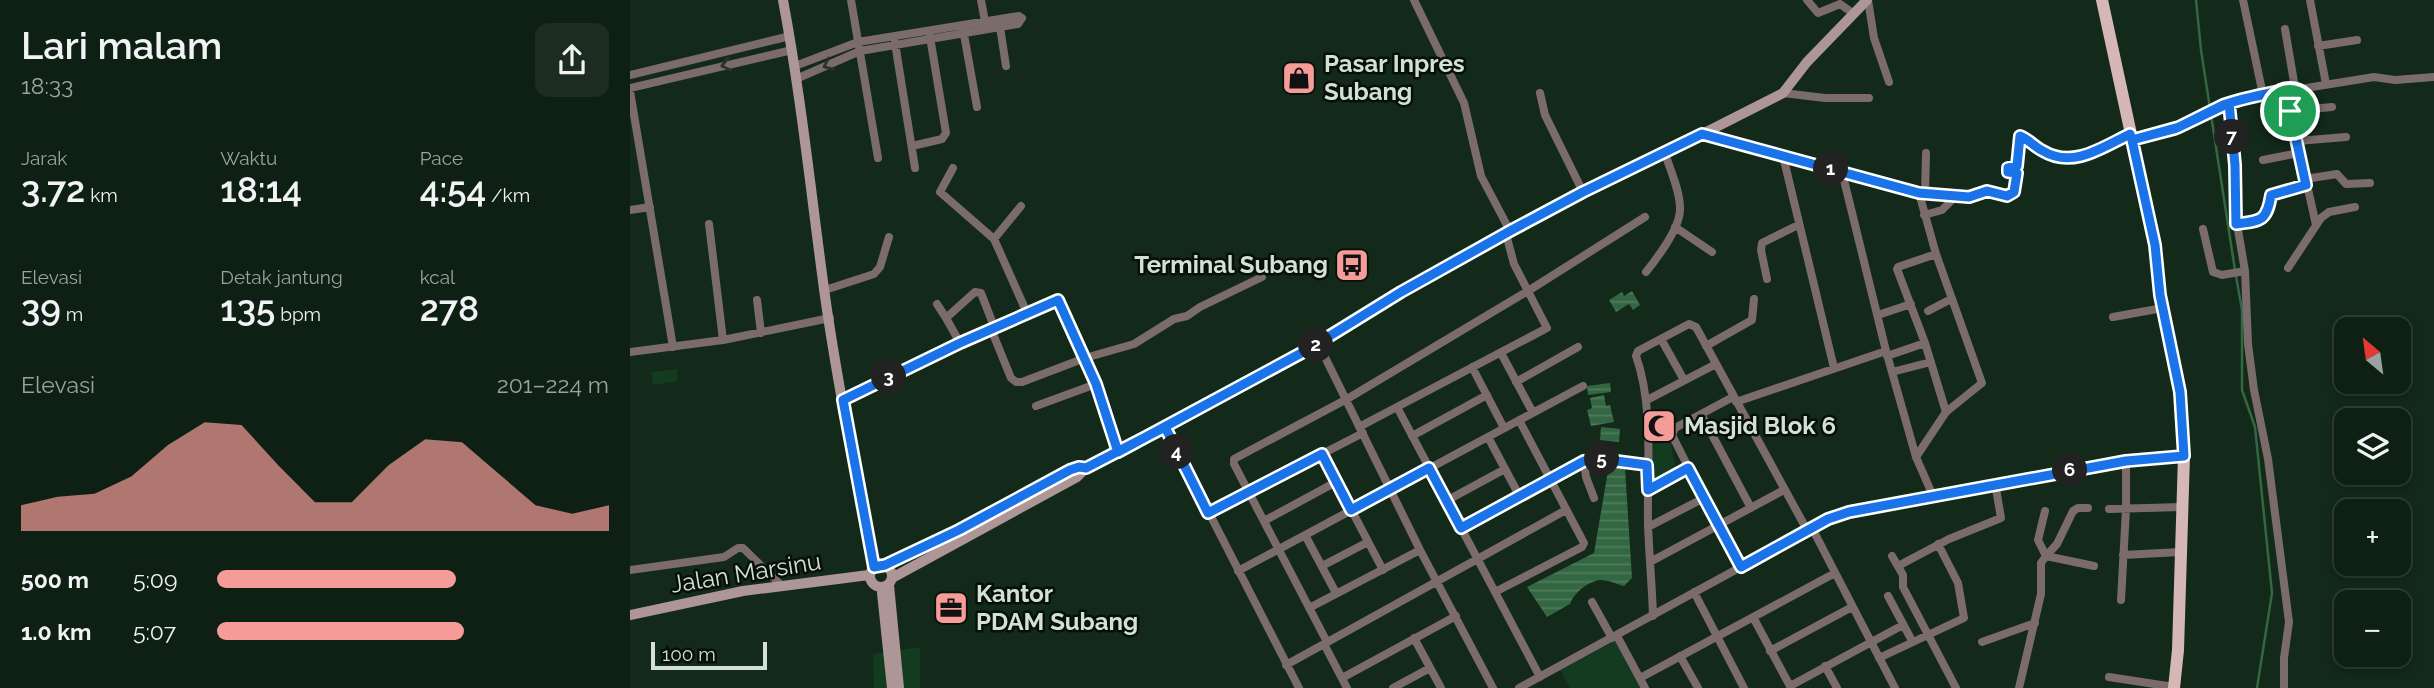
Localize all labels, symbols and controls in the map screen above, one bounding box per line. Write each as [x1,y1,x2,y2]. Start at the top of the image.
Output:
text: Lari malam [21,23,222,68]
button: share [535,23,609,97]
place label: Pasar Inpres Subang [1324,49,1465,106]
one-way arrow [720,57,732,72]
one-way arrow [823,57,835,71]
shop icon: Pasar Inpres Subang [1280,59,1318,97]
text: 18:33 [21,72,73,99]
pin [2260,81,2320,141]
icon: arrive [2271,92,2309,130]
pin: 7 [2214,120,2250,154]
text: 7 [2226,125,2237,147]
text: Jarak [21,147,67,169]
text: Waktu [220,147,277,169]
text: Pace [420,147,463,169]
pin: 1 [1814,152,1848,186]
text: 1 [1826,157,1835,179]
text: 3.72 [21,169,85,210]
text: 18:14 [220,169,302,210]
text: 4:54 [420,169,486,210]
text: km [85,184,118,206]
text: /km [486,184,530,206]
bus stop icon: Terminal Subang [1333,246,1371,284]
place label: Terminal Subang [1134,250,1328,279]
text: Elevasi [21,266,82,288]
text: Detak jantung [220,266,343,288]
text: kcal [420,266,455,288]
text: 39 [21,288,61,329]
text: 135 [220,288,275,329]
text: 278 [420,288,479,329]
text: m [61,303,83,325]
text: bpm [275,303,321,325]
north arrow [2334,317,2412,394]
map controls [2334,317,2411,667]
pin: 2 [1298,328,1334,362]
text: 2 [1310,333,1321,355]
pin: 3 [872,360,906,394]
text: 3 [883,365,894,387]
text: Elevasi [21,371,95,398]
text: 201–224 m [497,371,609,398]
mosque icon: Masjid Blok 6 [1640,407,1678,445]
button: layers [2334,408,2411,485]
place label: Masjid Blok 6 [1684,411,1836,440]
pin: 4 [1160,434,1194,470]
text: 4 [1171,440,1182,462]
pin: 5 [1584,442,1620,476]
text: 5 [1596,447,1607,469]
pin: 6 [2052,452,2088,488]
text: 6 [2064,458,2075,480]
button: + [2334,499,2411,576]
street label: Jalan Marsinu [669,546,823,599]
text: 500 m [21,566,89,593]
text: 5:09 [133,566,177,593]
place label: Kantor PDAM Subang [976,579,1138,636]
office icon: Kantor PDAM Subang [932,589,970,627]
button: − [2334,590,2411,667]
text: 1.0 km [21,618,91,645]
text: 5:07 [133,618,176,645]
scale bar [651,639,766,671]
text: 100 m [662,643,716,665]

